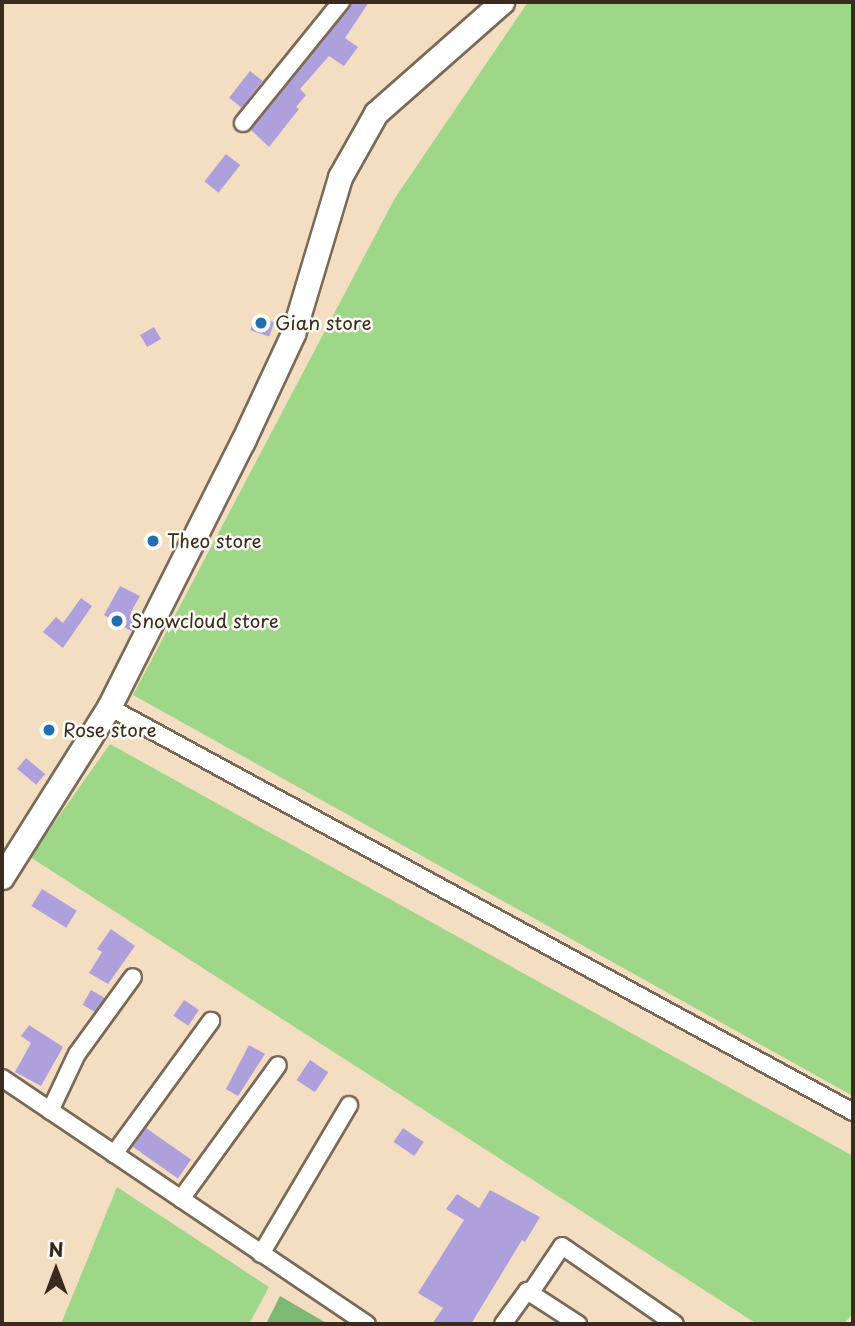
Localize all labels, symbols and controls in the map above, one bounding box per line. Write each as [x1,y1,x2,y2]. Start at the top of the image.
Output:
place label: Gian store [275,312,370,334]
marker: Gian store [253,315,269,331]
place label: Theo store [167,530,263,552]
marker: Theo store [145,533,161,549]
place label: Snowcloud store [131,610,278,632]
marker: Snowcloud store [109,613,125,629]
place label: Rose store [63,719,156,741]
marker: Rose store [41,722,57,738]
north arrow [21,1235,91,1305]
text: N [48,1235,64,1263]

